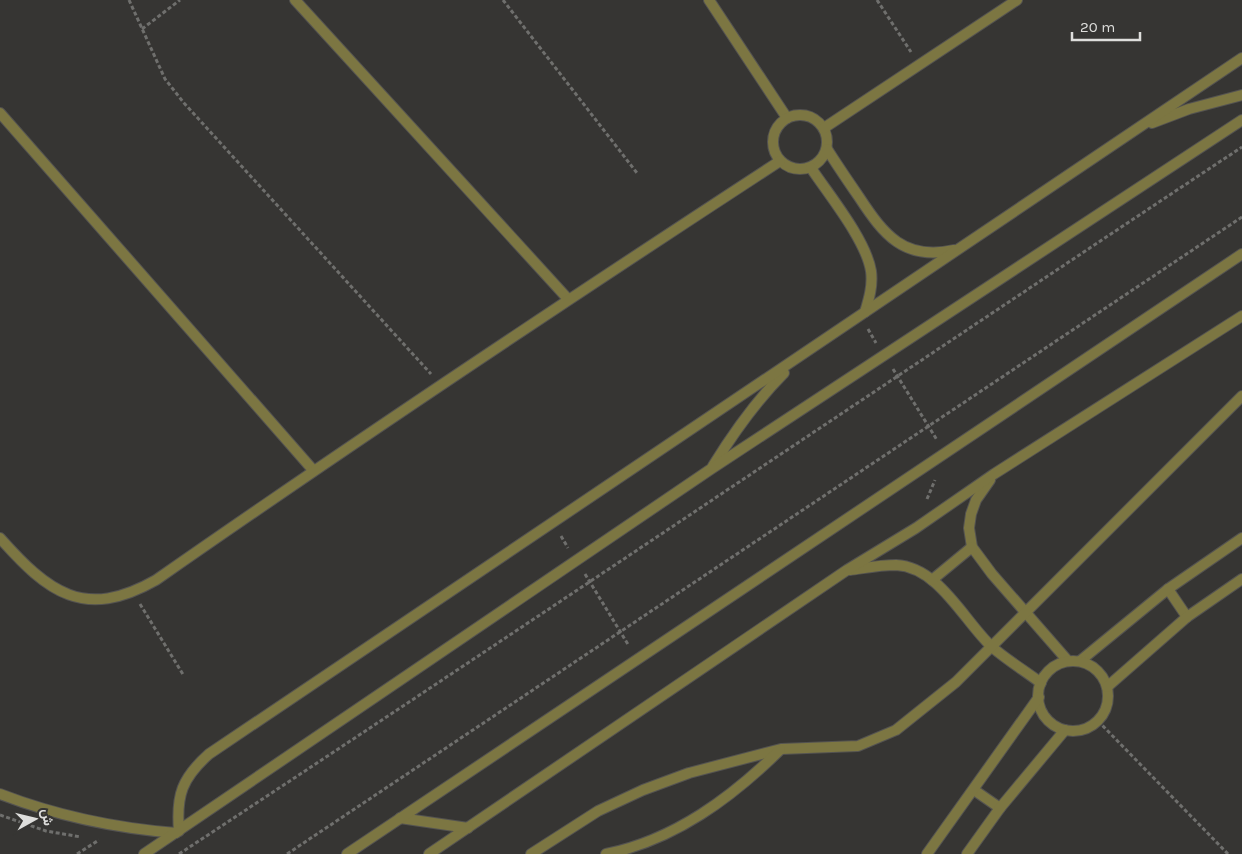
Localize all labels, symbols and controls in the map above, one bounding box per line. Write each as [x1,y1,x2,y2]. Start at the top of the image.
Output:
scale bar [1072,10,1140,42]
text: 20 m [1080,18,1115,36]
north arrow [10,794,60,844]
text: ش [38,808,57,827]

